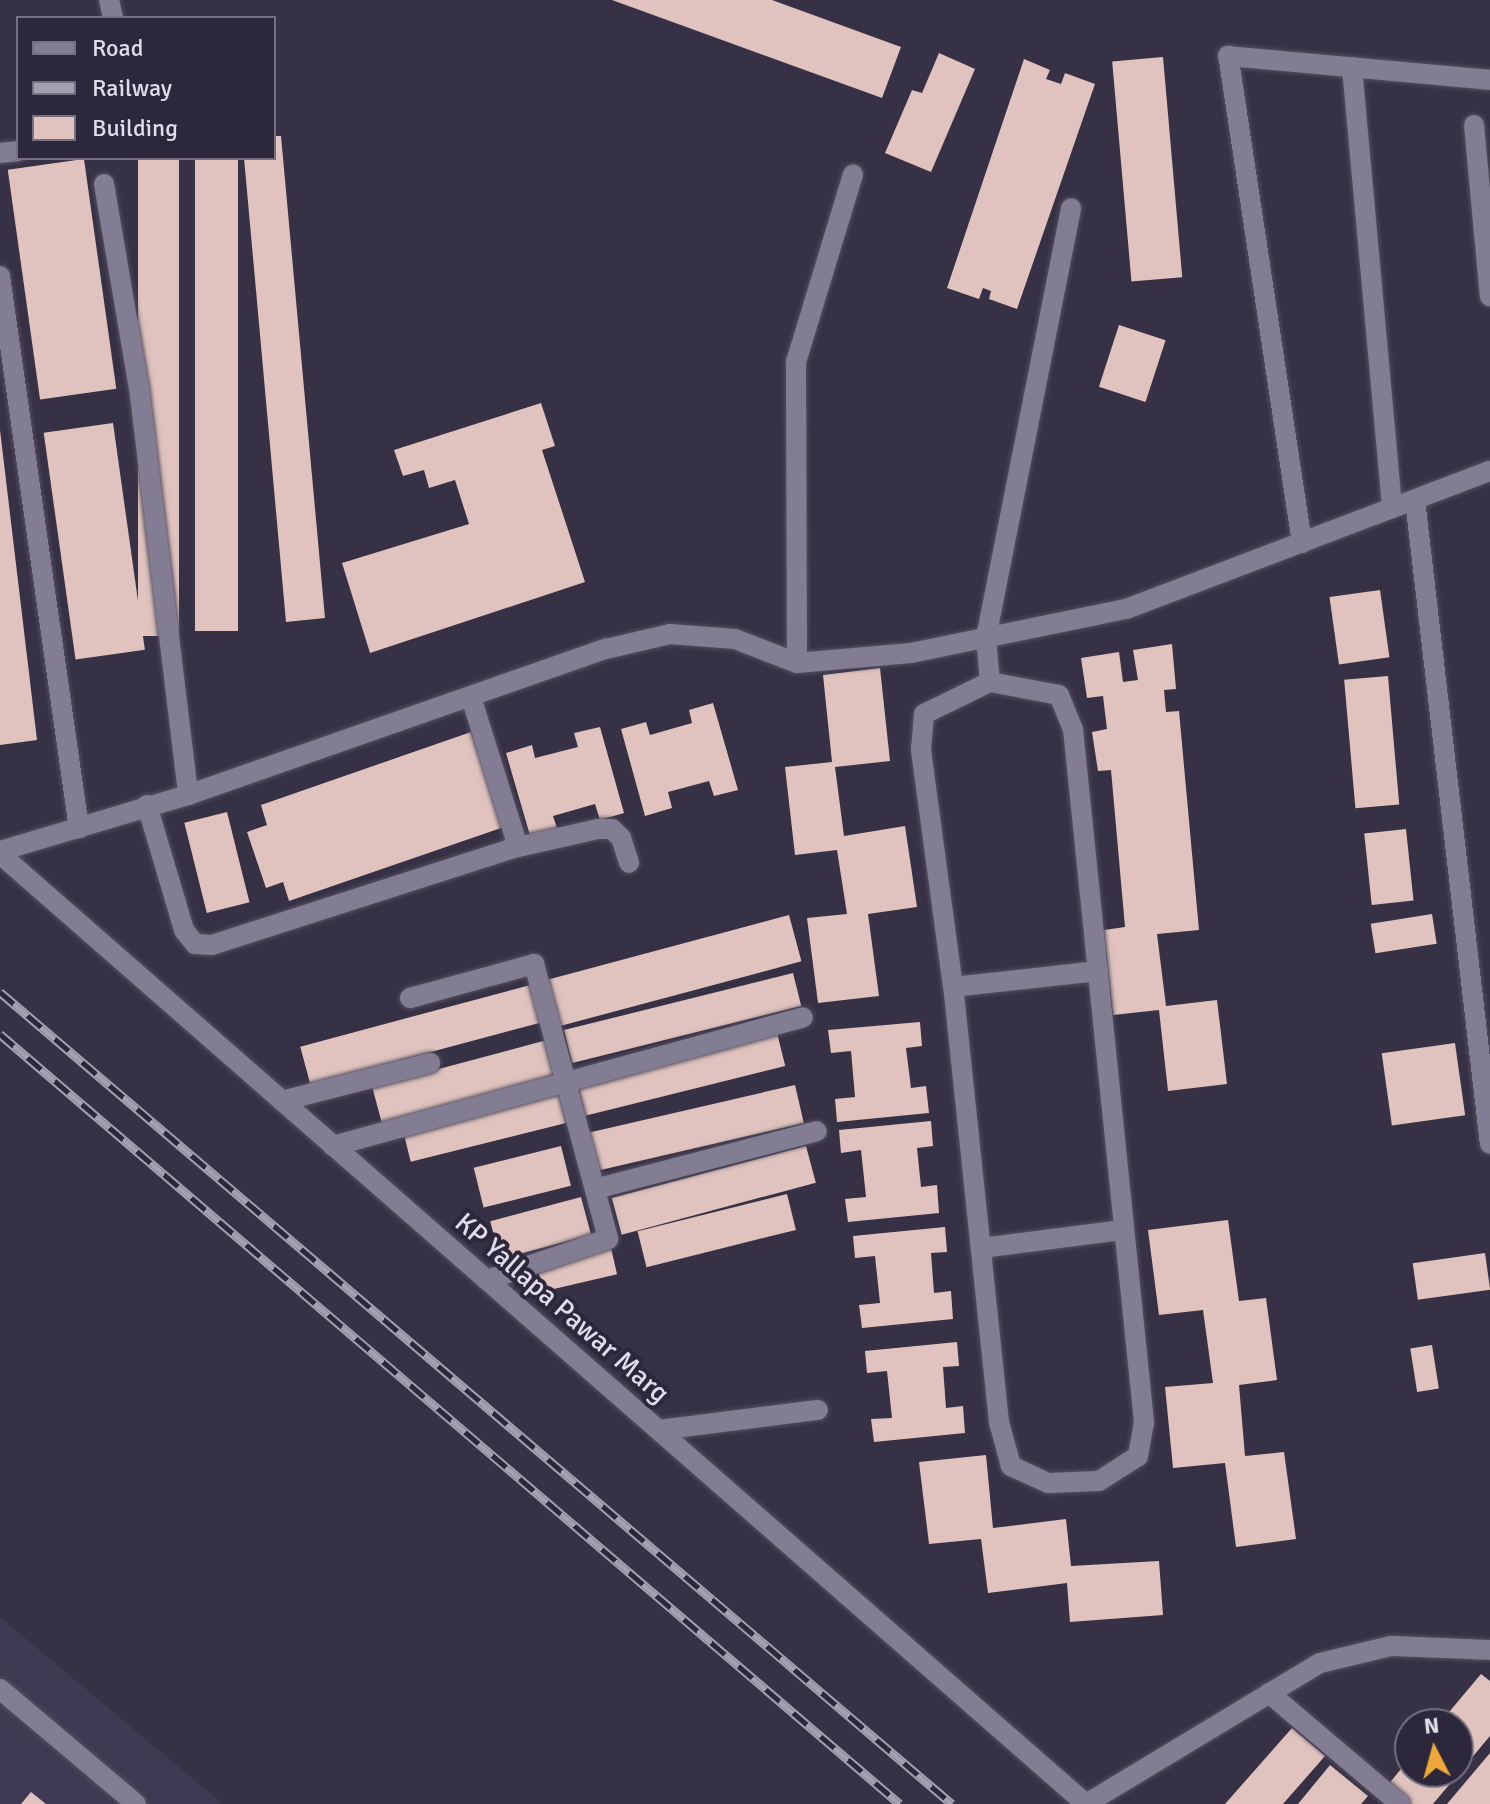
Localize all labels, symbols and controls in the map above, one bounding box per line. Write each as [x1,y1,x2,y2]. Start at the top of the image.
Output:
legend [16,16,276,160]
text: Road [92,33,143,63]
text: Railway [92,73,172,103]
text: Building [92,113,178,143]
street label: KP Yallapa Pawar Marg [448,1206,676,1410]
north arrow [1394,1708,1474,1788]
text: N [1423,1711,1441,1740]

